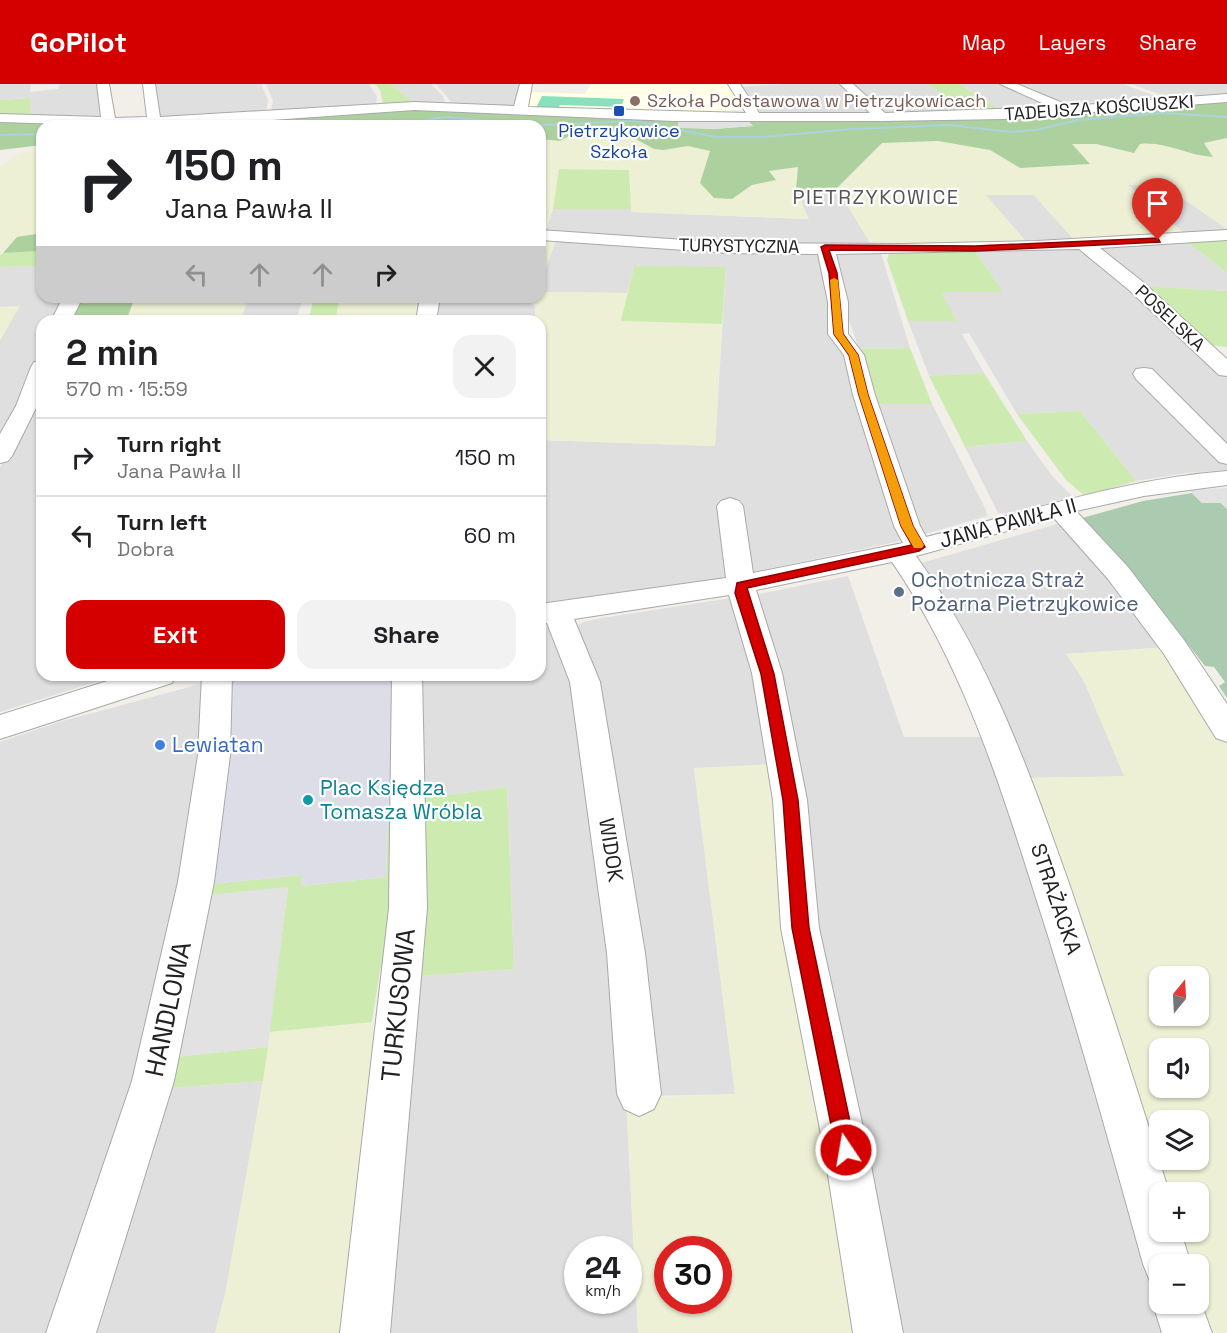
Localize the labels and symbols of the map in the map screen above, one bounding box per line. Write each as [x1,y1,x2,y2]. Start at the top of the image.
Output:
place label: Szkoła Podstawowa w Pietrzykowicach [647,89,986,112]
street label: TADEUSZA KOŚCIUSZKI [1003,89,1194,126]
marker: Szkoła Podstawowa w Pietrzykowicach [628,94,642,108]
marker: Pietrzykowice Szkoła [612,104,626,118]
place label: Pietrzykowice Szkoła [558,119,680,163]
pin [1132,178,1183,240]
district label: PIETRZYKOWICE [792,184,960,210]
street label: TURYSTYCZNA [678,233,800,258]
street label: POSELSKA [1131,279,1210,356]
street label: JANA PAWŁA II [936,491,1079,554]
place label: Ochotnicza Straż Pożarna Pietrzykowice [911,566,1139,617]
marker: Ochotnicza Straż Pożarna Pietrzykowice [892,585,906,599]
place label: Lewiatan [172,731,264,758]
marker: Lewiatan [153,738,167,752]
place label: Plac Księdza Tomasza Wróbla [320,774,482,825]
marker: Plac Księdza Tomasza Wróbla [301,793,315,807]
street label: WIDOK [593,816,630,884]
street label: STRAŻACKA [1025,840,1088,958]
street label: TURKUSOWA [373,927,423,1083]
street label: HANDLOWA [137,938,199,1080]
north arrow [1149,966,1209,1026]
position arrow [814,1118,878,1182]
speed limit sign: 30 [654,1236,732,1314]

